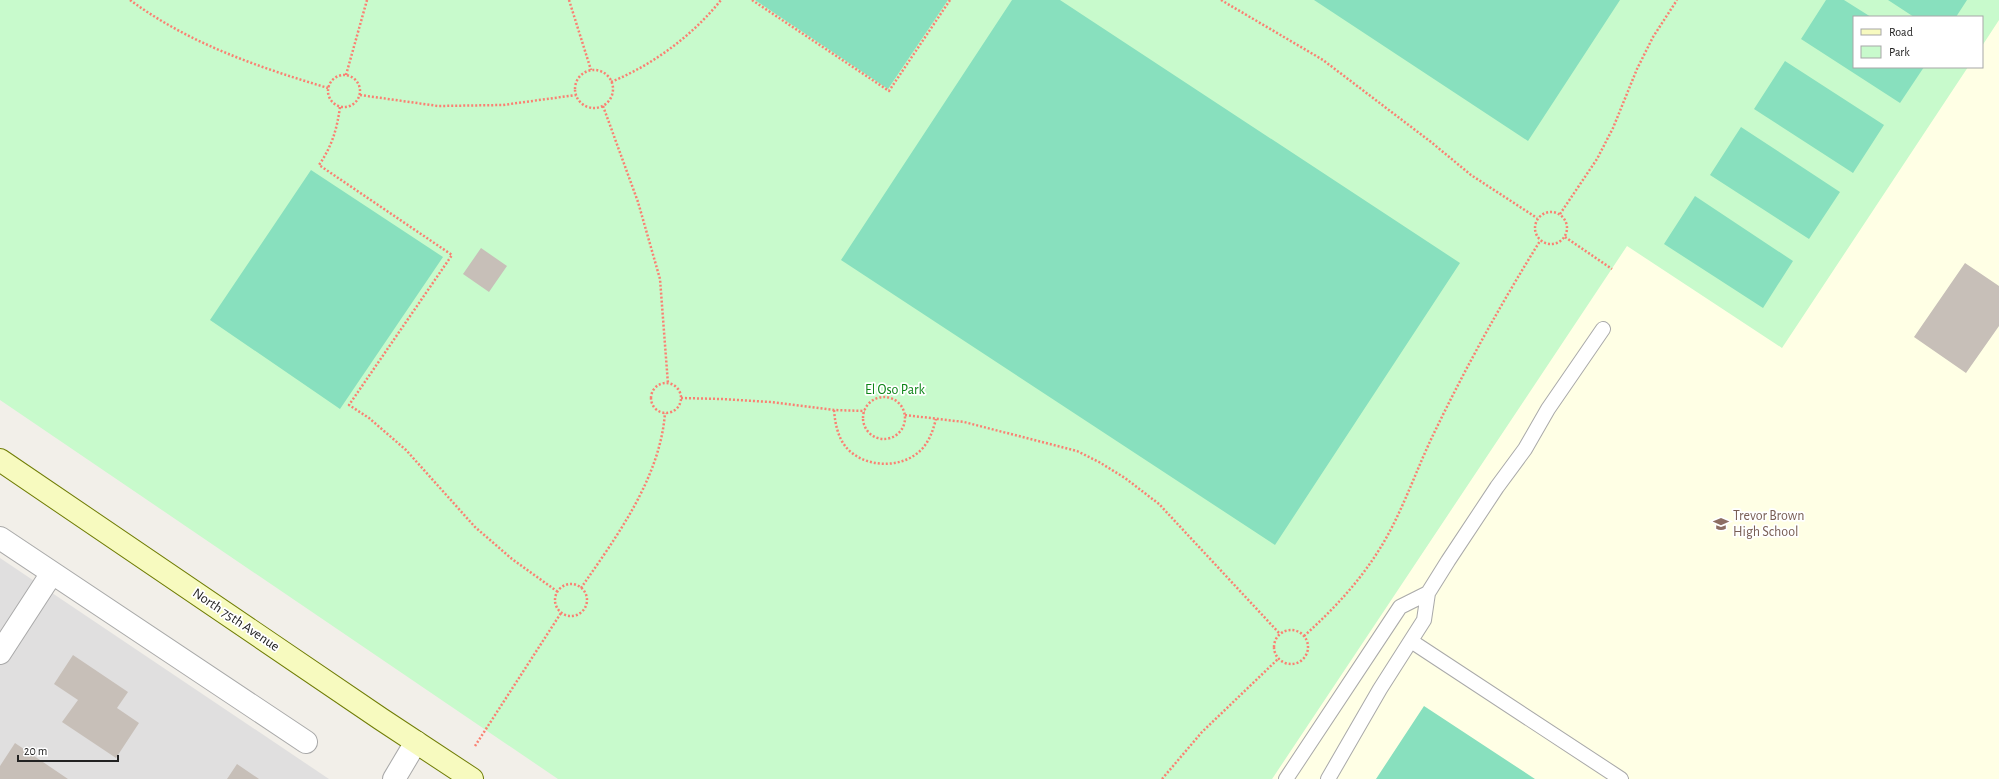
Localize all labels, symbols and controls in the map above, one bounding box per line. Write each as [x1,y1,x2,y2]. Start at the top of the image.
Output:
legend [1853,16,1983,68]
text: Road [1889,26,1913,38]
text: Park [1889,46,1910,58]
park label: El Oso Park [865,383,926,397]
place label: Trevor Brown High School [1733,509,1804,539]
school or university icon: Trevor Brown High School [1712,515,1730,533]
street label: North 75th Avenue [190,586,282,654]
scale bar [18,737,118,763]
text: 20 m [24,745,47,757]

